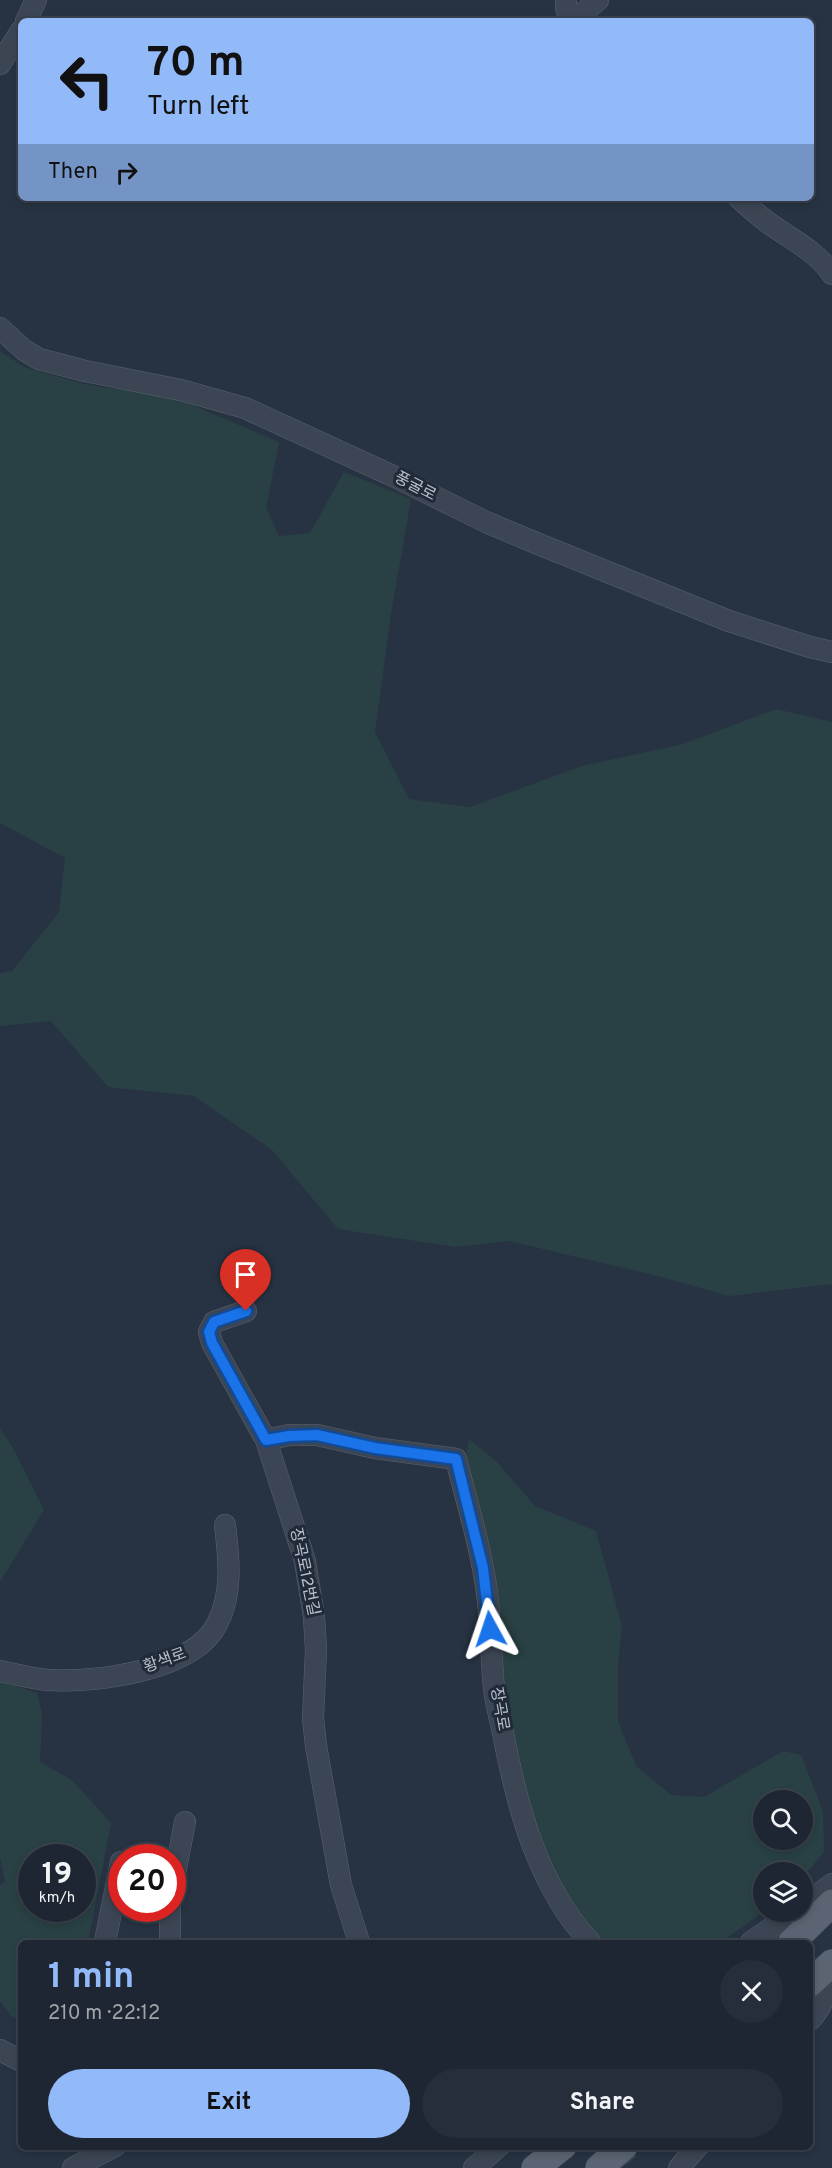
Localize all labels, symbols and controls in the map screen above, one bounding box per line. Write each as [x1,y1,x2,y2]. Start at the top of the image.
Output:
text: 70 m [147,38,245,91]
icon: left [48,42,126,120]
text: Turn left [147,90,249,124]
icon: right [110,156,143,189]
text: Then [48,159,98,186]
street label: 풍굴로 [391,468,439,506]
pin [220,1249,271,1311]
icon: arrive [229,1258,262,1291]
street label: 장곡로12번길 [285,1526,323,1618]
position arrow [458,1597,522,1661]
street label: 황색로 [141,1644,189,1678]
street label: 장곡로 [485,1686,513,1733]
map controls [753,1790,813,1922]
button: search [753,1790,813,1850]
speed limit sign: 20 [108,1844,186,1922]
text: 19 [42,1857,72,1894]
button: layers [753,1862,813,1922]
text: km/h [39,1889,75,1908]
text: 1 min [48,1955,134,2001]
button: close [720,1960,783,2023]
text: 210 m · 22:12 [48,2001,160,2027]
button: Exit [48,2069,410,2138]
button: Share [422,2069,783,2138]

